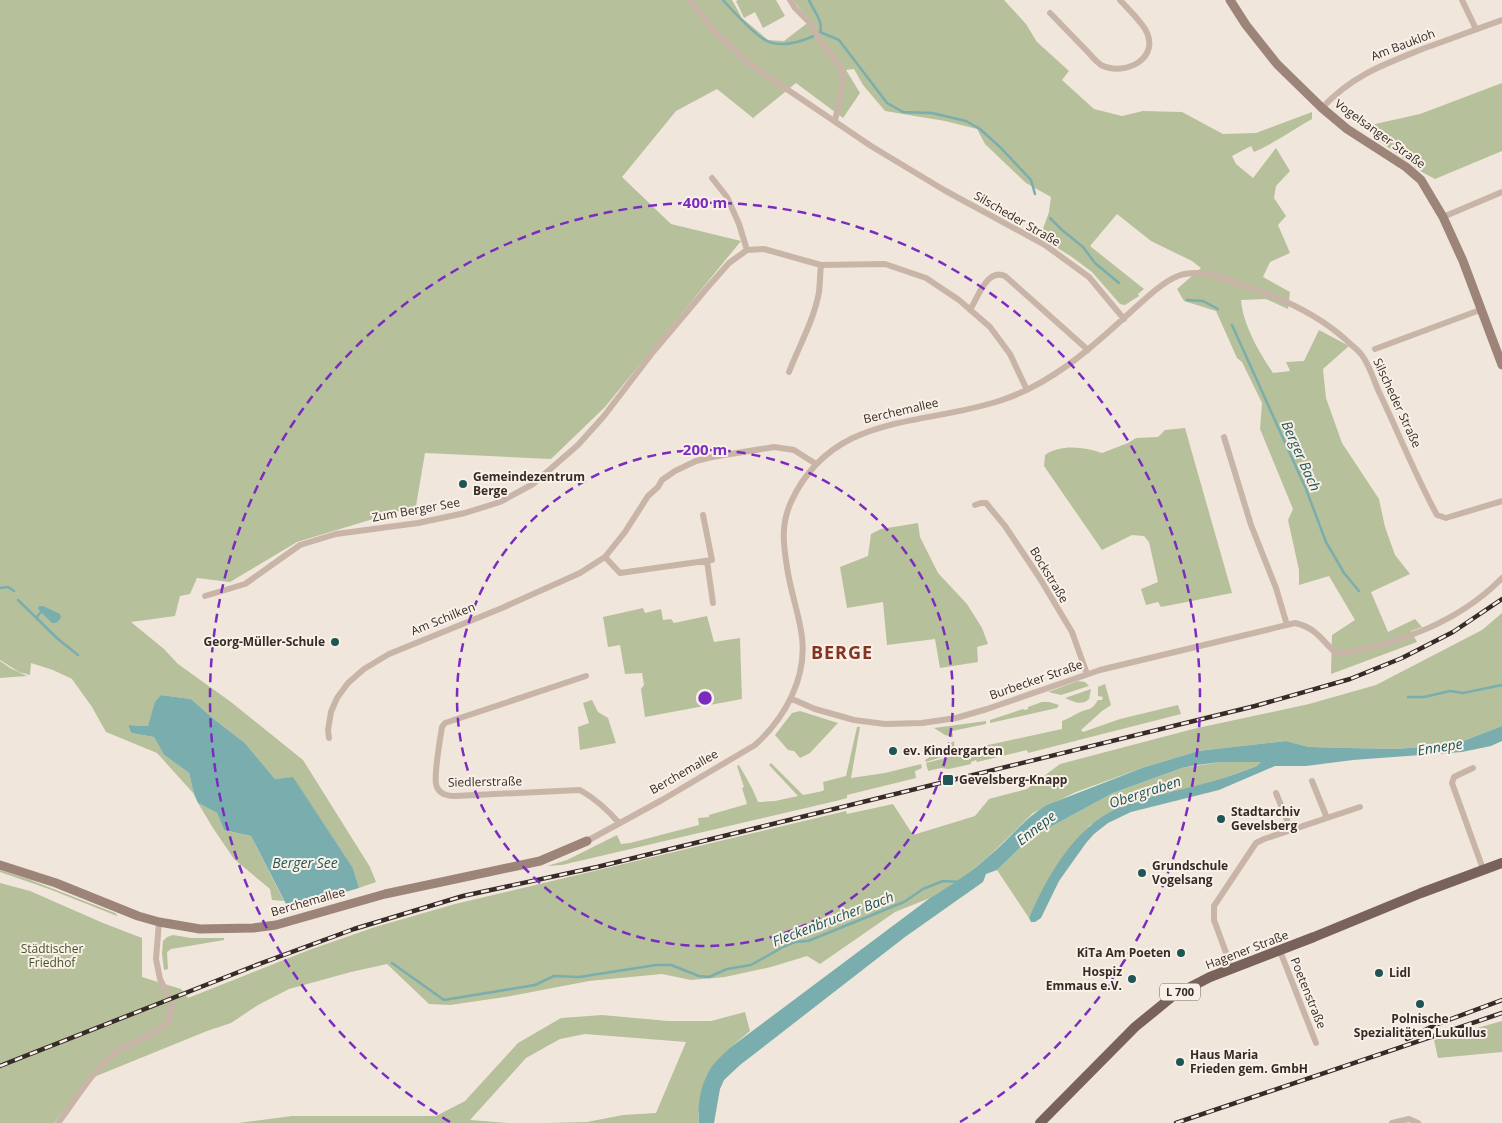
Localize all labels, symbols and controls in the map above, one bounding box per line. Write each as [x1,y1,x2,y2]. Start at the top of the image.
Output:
street label: Am Baukloh [1368,25,1437,65]
street label: Vogelsanger Straße [1331,95,1429,172]
street label: Silscheder Straße [971,187,1064,250]
text: 400 m [683,192,727,212]
street label: Silscheder Straße [1369,355,1426,451]
street label: Berchemallee [862,394,940,427]
water label: Berger Bach [1278,418,1325,494]
text: 200 m [683,439,727,459]
place label: Gemeindezentrum Berge [473,468,585,499]
marker: Gemeindezentrum Berge [457,478,469,490]
street label: Zum Berger See [371,493,462,526]
street label: Bockstraße [1026,543,1073,606]
street label: Am Schilken [408,598,478,639]
place label: Georg-Müller-Schule [203,633,325,650]
marker: Georg-Müller-Schule [329,636,341,648]
district label: BERGE [811,640,873,664]
street label: Burbecker Straße [987,656,1085,703]
centre of rings [696,689,714,707]
water label: Ennepe [1416,734,1464,759]
place label: ev. Kindergarten [903,742,1003,759]
street label: Berchemallee [646,745,721,798]
marker: ev. Kindergarten [887,745,899,757]
place label: Gevelsberg-Knapp [959,771,1068,788]
water label: Obergraben [1106,771,1183,812]
street label: Siedlerstraße [448,772,522,791]
marker: Gevelsberg-Knapp [941,773,955,787]
place label: Stadtarchiv Gevelsberg [1231,803,1300,834]
water label: Ennepe [1012,806,1059,849]
marker: Stadtarchiv Gevelsberg [1215,813,1227,825]
water label: Berger See [272,853,338,872]
place label: Grundschule Vogelsang [1152,857,1228,888]
marker: Grundschule Vogelsang [1136,867,1148,879]
street label: Berchemallee [269,883,347,920]
water label: Fleckenbrucher Bach [769,887,896,950]
street label: Hagener Straße [1203,926,1291,973]
park label: Städtischer Friedhof [21,940,83,971]
place label: KiTa Am Poeten [1077,944,1171,961]
marker: KiTa Am Poeten [1175,947,1187,959]
street label: Poetenstraße [1286,955,1331,1031]
place label: Hospiz Emmaus e.V. [1046,963,1122,994]
place label: Lidl [1389,964,1411,981]
marker: Lidl [1373,967,1385,979]
marker: Hospiz Emmaus e.V. [1126,973,1138,985]
road number: L 700 [1160,984,1200,1000]
marker: Polnische Spezialitäten Lukullus [1414,998,1426,1010]
place label: Polnische Spezialitäten Lukullus [1354,1010,1486,1041]
place label: Haus Maria Frieden gem. GmbH [1190,1046,1308,1077]
marker: Haus Maria Frieden gem. GmbH [1174,1056,1186,1068]

